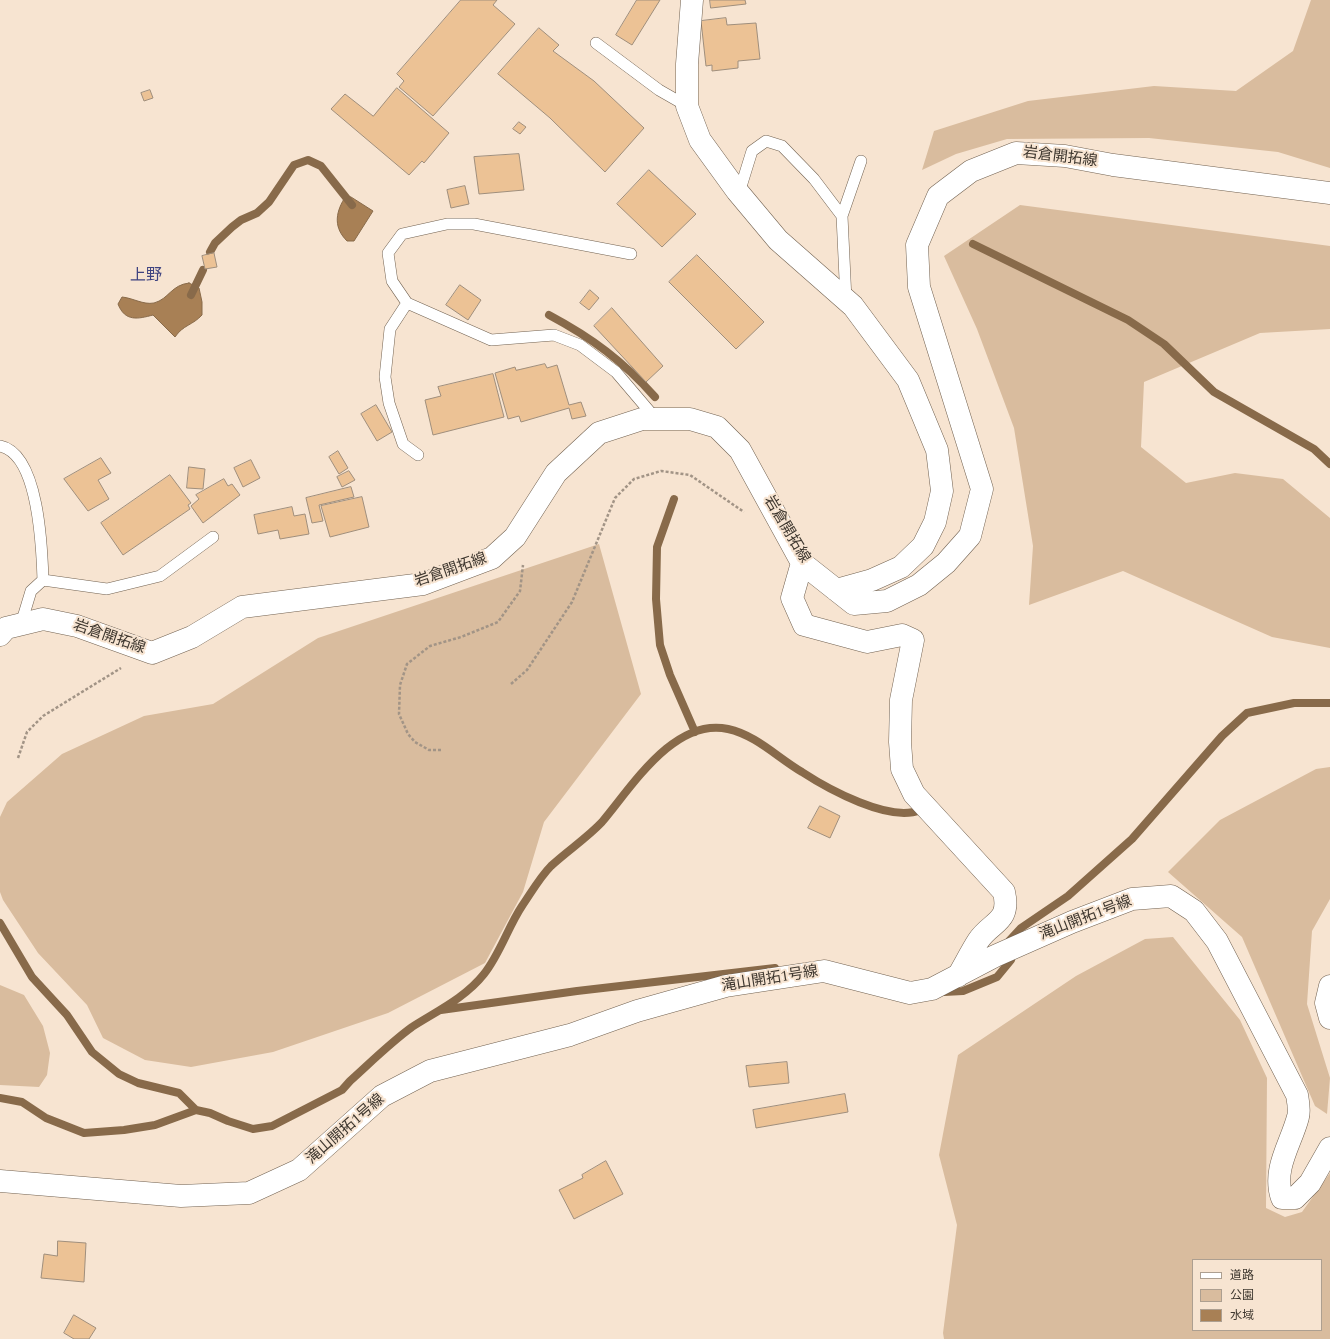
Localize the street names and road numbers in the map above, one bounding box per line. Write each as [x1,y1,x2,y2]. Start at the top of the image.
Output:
street label: 岩倉開拓線 [1022,144,1098,172]
street label: 岩倉開拓線 [759,493,813,567]
street label: 岩倉開拓線 [413,550,489,592]
street label: 岩倉開拓線 [71,617,147,659]
street label: 滝山開拓1号線 [1037,893,1135,945]
street label: 滝山開拓1号線 [720,963,820,997]
street label: 滝山開拓1号線 [303,1091,389,1169]

